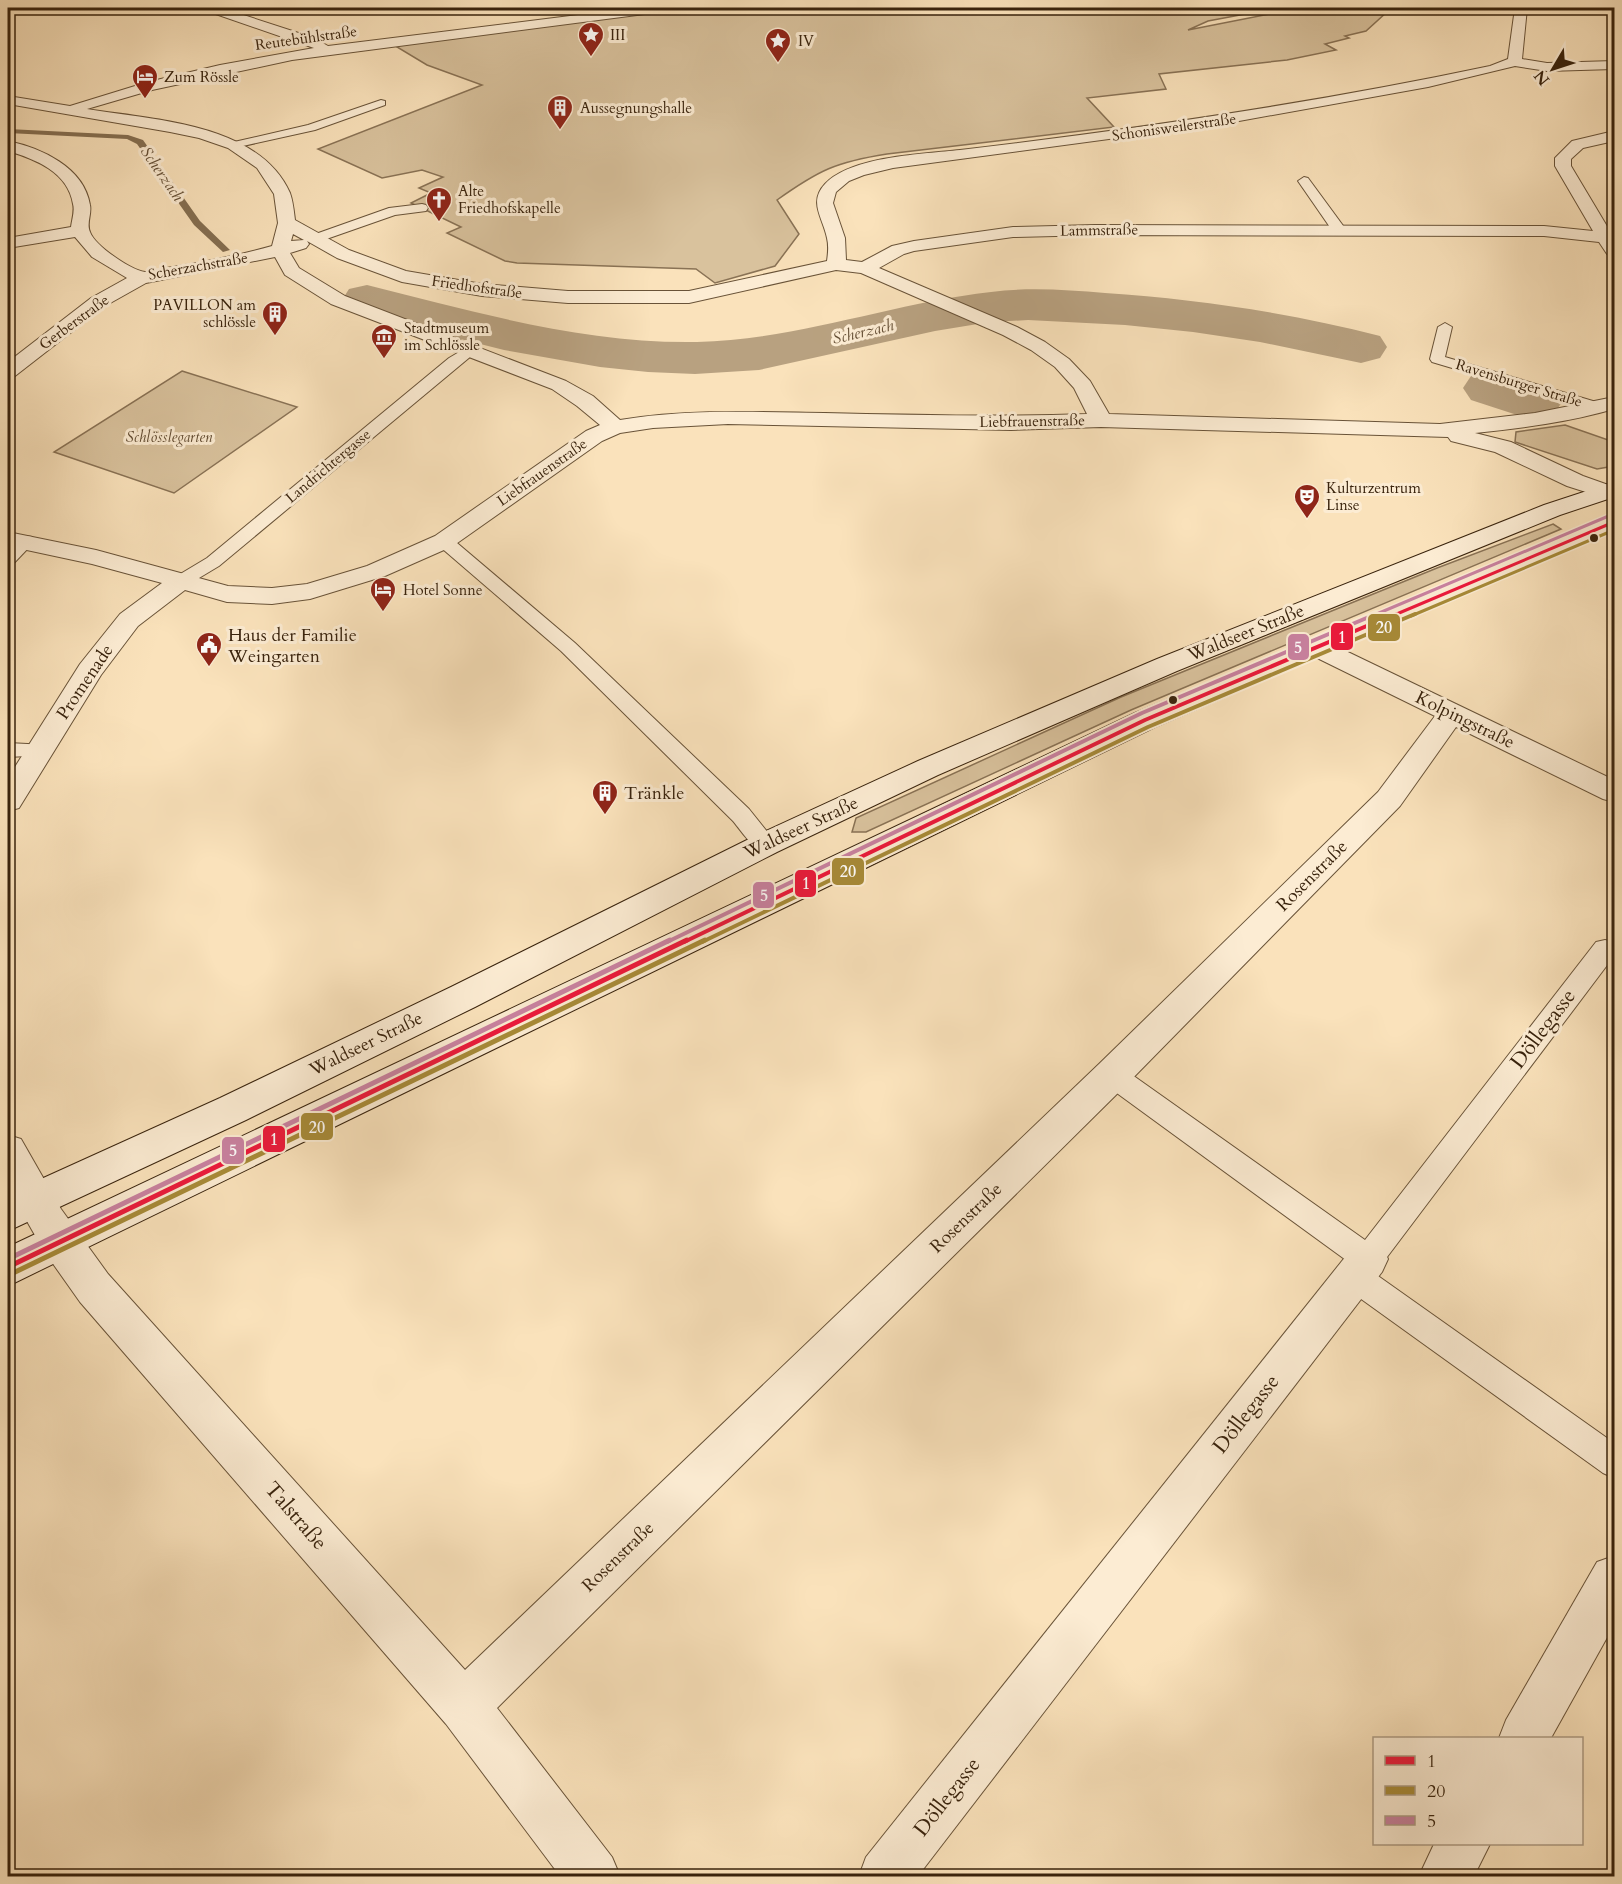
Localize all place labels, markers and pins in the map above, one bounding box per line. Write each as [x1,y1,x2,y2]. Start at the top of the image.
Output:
place icon: III [576,20,606,58]
place label: III [610,25,625,45]
place icon: IV [763,26,793,64]
place label: IV [798,31,814,51]
hotel icon: Zum Rössle [130,62,160,100]
place label: Zum Rössle [164,67,239,87]
building icon: Aussegnungshalle [545,93,575,131]
place label: Aussegnungshalle [580,98,692,118]
place label: Alte Friedhofskapelle [458,181,561,218]
church icon: Alte Friedhofskapelle [424,185,454,223]
place label: PAVILLON am schlössle [153,295,256,332]
building icon: PAVILLON am schlössle [260,299,290,337]
place label: Stadtmuseum im Schlössle [404,318,489,355]
museum icon: Stadtmuseum im Schlössle [369,322,399,360]
place label: Kulturzentrum Linse [1326,478,1421,515]
theatre icon: Kulturzentrum Linse [1292,482,1322,520]
unlabelled marker [1588,532,1600,544]
hotel icon: Hotel Sonne [368,575,398,613]
place label: Hotel Sonne [403,580,483,600]
place label: Haus der Familie Weingarten [227,623,357,669]
public building icon: Haus der Familie Weingarten [194,630,224,668]
unlabelled marker [1167,694,1179,706]
building icon: Tränkle [590,778,620,816]
place label: Tränkle [624,781,684,806]

